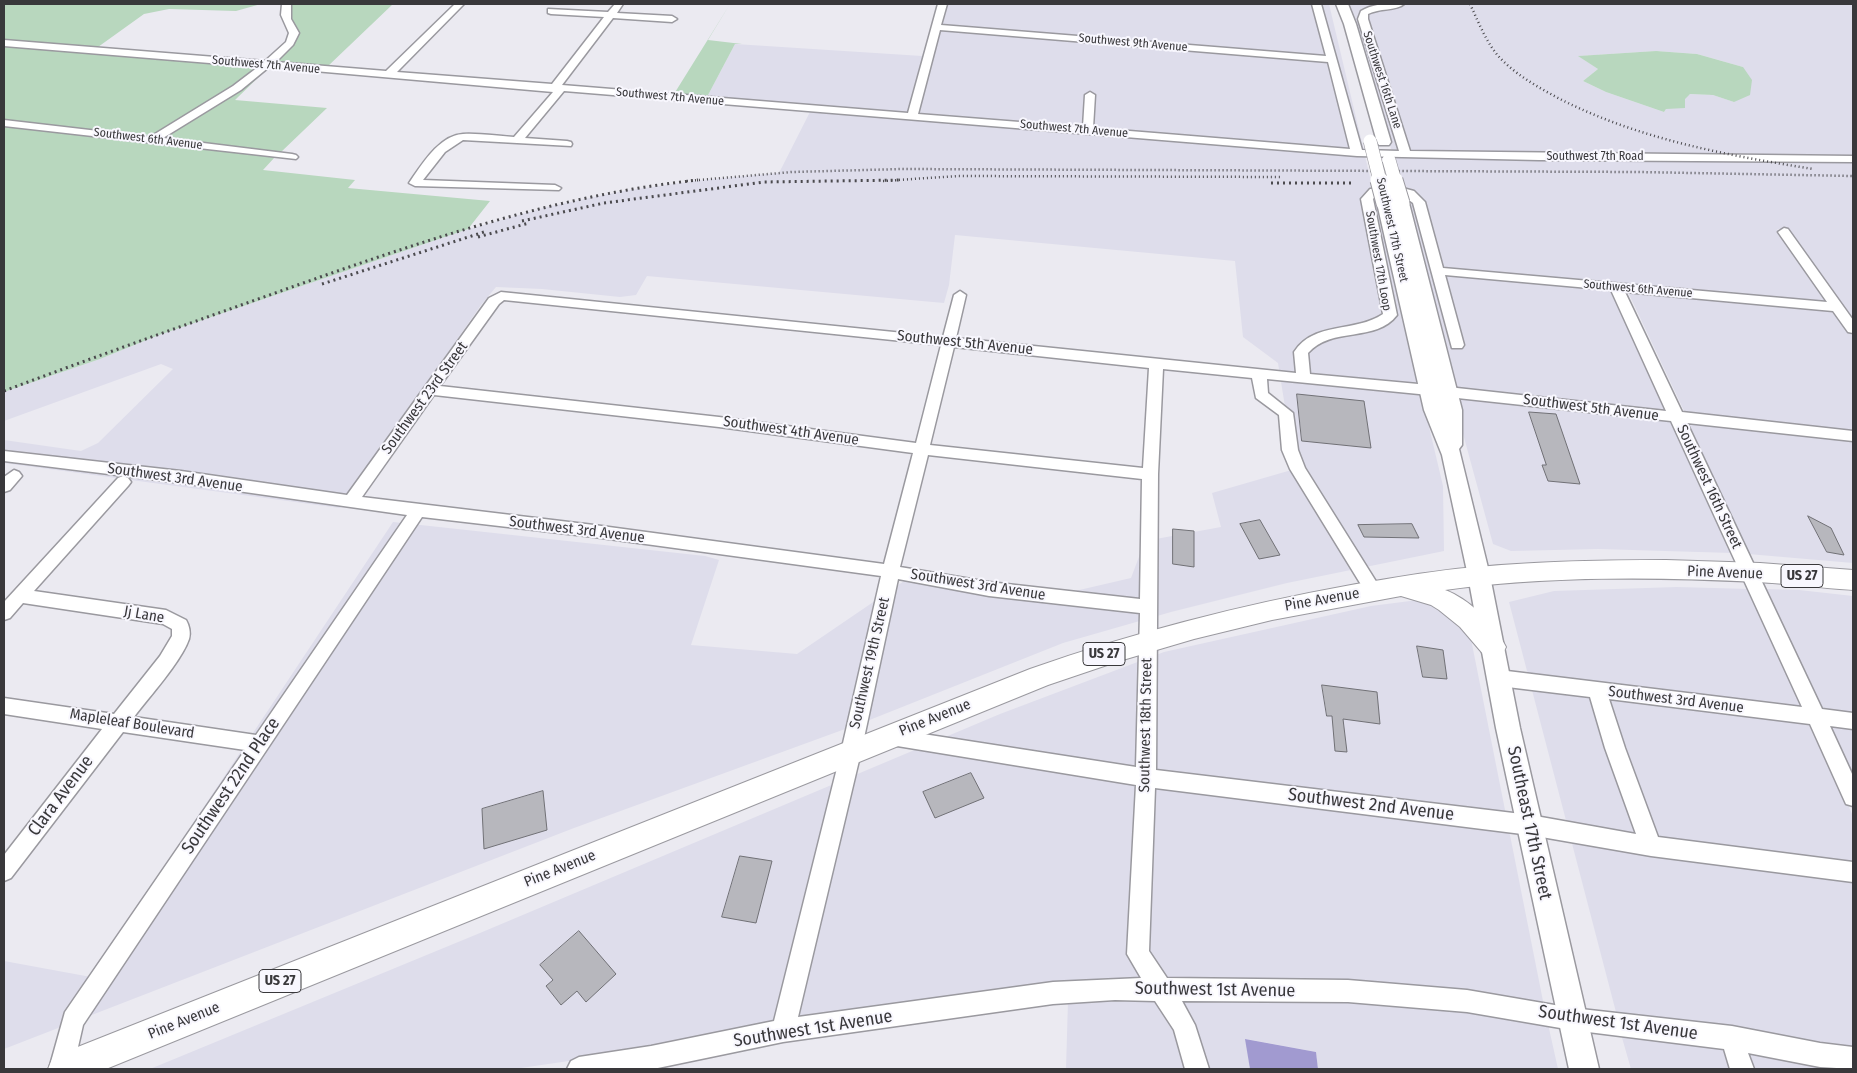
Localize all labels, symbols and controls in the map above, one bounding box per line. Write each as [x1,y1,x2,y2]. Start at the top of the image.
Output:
street label: Southwest 16th Lane [1359,30,1405,130]
street label: Southwest 9th Avenue [1078,31,1188,55]
street label: Southwest 7th Avenue [211,53,321,77]
street label: Southwest 7th Avenue [615,85,725,109]
street label: Southwest 7th Avenue [1019,117,1129,141]
street label: Southwest 6th Avenue [93,125,203,153]
street label: Southwest 7th Road [1546,150,1644,164]
street label: Southwest 17th Street [1373,176,1411,284]
street label: Southwest 17th Loop [1362,210,1394,312]
street label: Southwest 6th Avenue [1583,277,1693,301]
street label: Southwest 5th Avenue [896,327,1034,359]
street label: Southwest 23rd Street [378,338,472,458]
street label: Southwest 5th Avenue [1522,391,1660,425]
street label: Southwest 4th Avenue [722,413,860,449]
street label: Southwest 16th Street [1672,422,1746,552]
street label: Southwest 3rd Avenue [106,460,244,496]
street label: Southwest 3rd Avenue [508,513,646,547]
street label: Pine Avenue [1687,563,1763,583]
road number: US 27 [1781,564,1823,588]
street label: Southwest 3rd Avenue [909,565,1047,605]
street label: Pine Avenue [1283,585,1361,615]
street label: Southwest 19th Street [846,595,894,731]
street label: Jj Lane [122,603,166,627]
road number: US 27 [1083,642,1125,666]
street label: Southwest 18th Street [1136,658,1156,792]
street label: Southwest 3rd Avenue [1607,683,1745,717]
street label: Pine Avenue [897,696,973,740]
street label: Mapleleaf Boulevard [68,705,196,743]
street label: Southwest 22nd Place [177,714,285,858]
street label: Southeast 17th Street [1502,744,1556,902]
street label: Clara Avenue [24,751,98,841]
street label: Southwest 2nd Avenue [1287,784,1455,826]
street label: Pine Avenue [522,847,598,891]
road number: US 27 [259,969,301,992]
street label: Southwest 1st Avenue [1135,978,1295,1002]
street label: Pine Avenue [146,999,222,1043]
street label: Southwest 1st Avenue [1537,1001,1699,1045]
street label: Southwest 1st Avenue [732,1006,894,1052]

